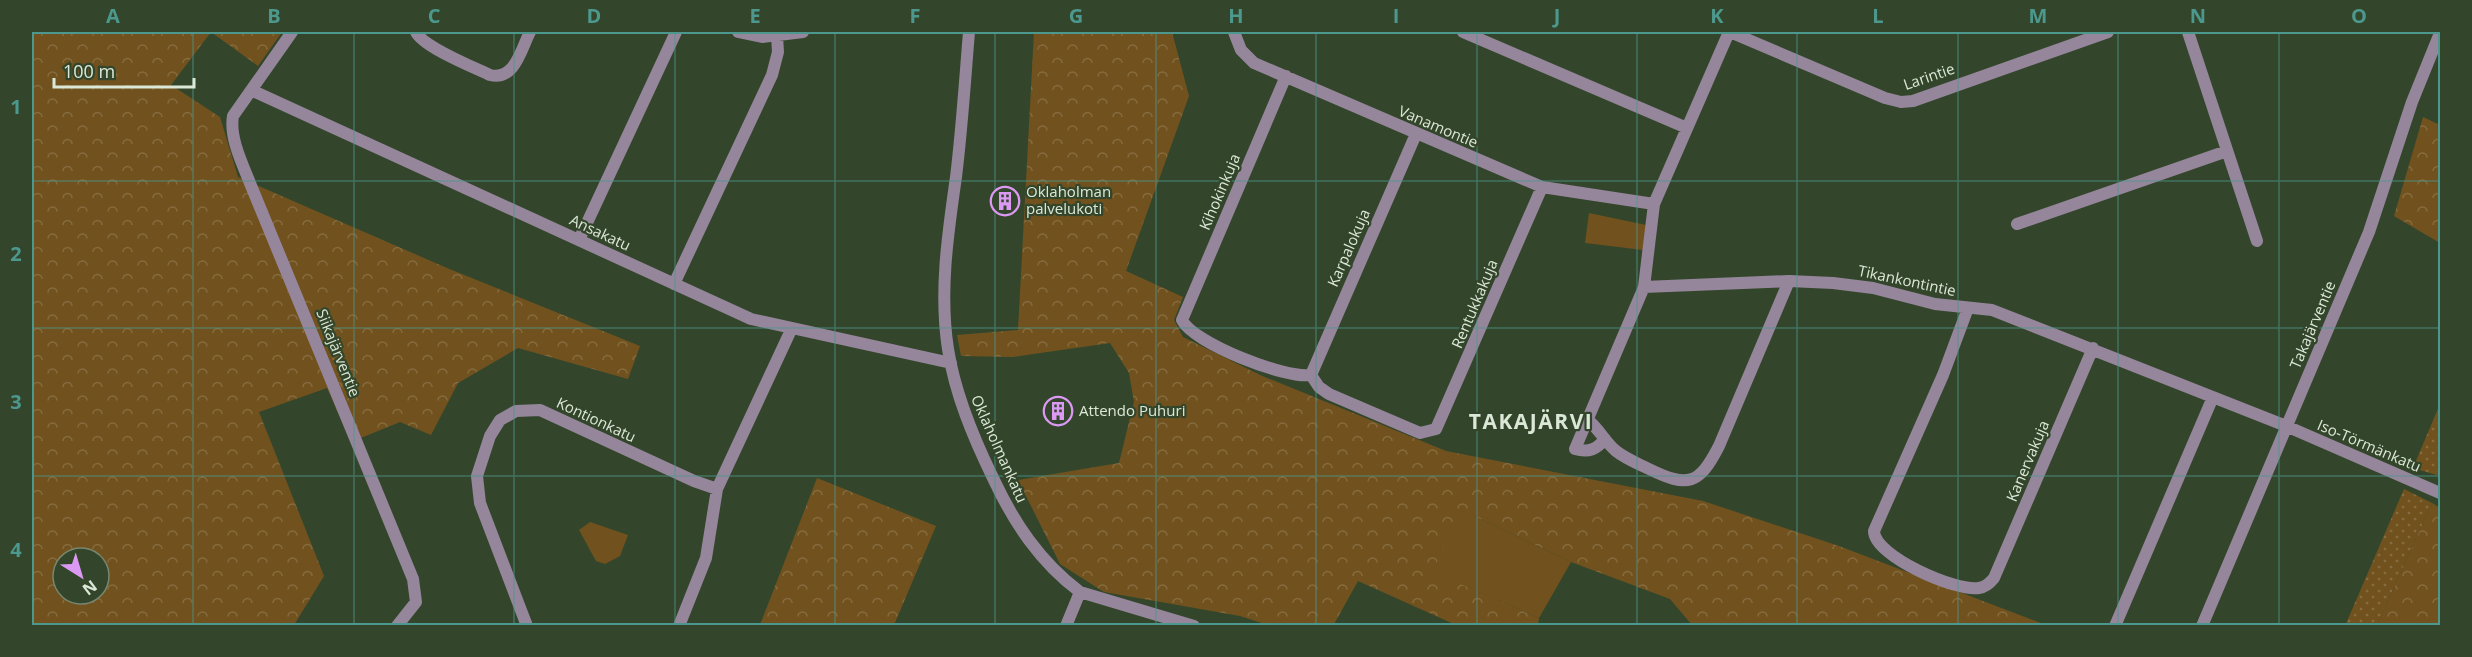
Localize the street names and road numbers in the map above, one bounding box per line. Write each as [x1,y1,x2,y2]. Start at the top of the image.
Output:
street label: Larintie [1900,58,1957,94]
street label: Vanamontie [1396,100,1481,152]
street label: Kihokinkuja [1194,150,1244,233]
street label: Karpalokuja [1322,206,1374,290]
street label: Ansakatu [567,209,634,255]
street label: Rentukkakuja [1446,256,1502,351]
street label: Tikankontintie [1856,260,1958,300]
street label: Takajärventie [2285,278,2340,372]
street label: Siikajärventie [312,306,366,399]
street label: Kontionkatu [553,392,639,446]
street label: Oklaholmankatu [967,392,1033,506]
street label: Iso-Törmänkatu [2314,414,2424,476]
street label: Kanervakuja [2001,417,2053,504]

